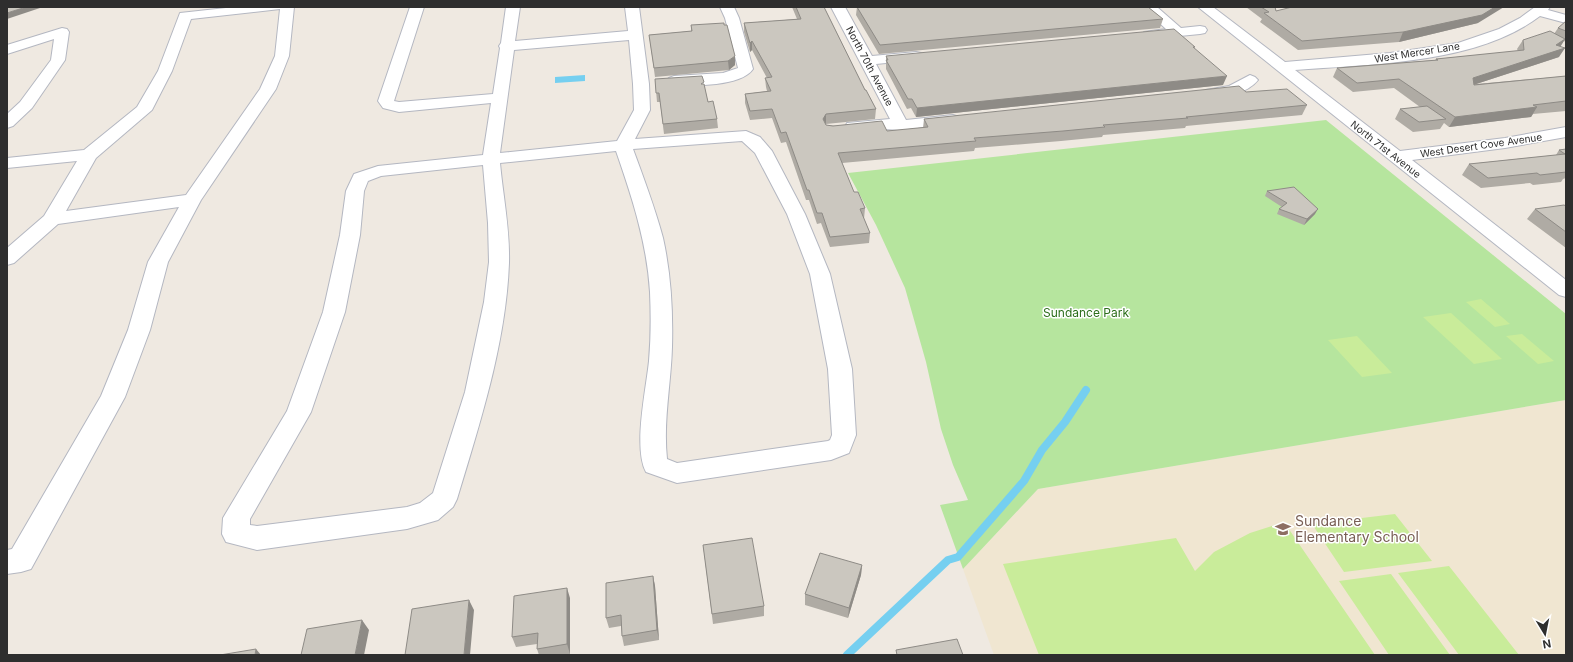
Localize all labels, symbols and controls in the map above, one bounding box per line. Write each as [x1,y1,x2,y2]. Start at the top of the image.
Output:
street label: North 70th Avenue [844,24,896,108]
street label: West Mercer Lane [1374,39,1461,65]
street label: North 71st Avenue [1349,118,1424,180]
street label: West Desert Cove Avenue [1419,130,1543,160]
park label: Sundance Park [1043,305,1129,320]
place label: Sundance Elementary School [1295,512,1419,545]
school or university icon: Sundance Elementary School [1274,520,1292,538]
north arrow [1525,614,1565,654]
text: N [1541,636,1552,651]

